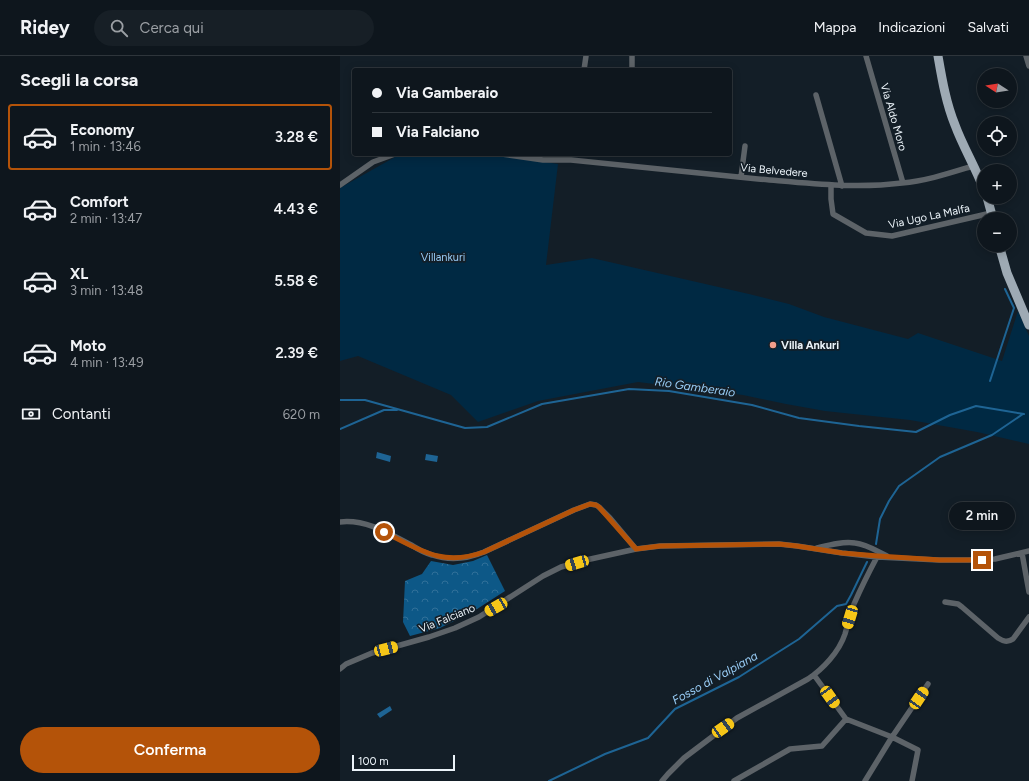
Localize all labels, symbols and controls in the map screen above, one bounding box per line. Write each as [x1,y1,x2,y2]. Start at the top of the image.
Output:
search box [94,10,374,46]
text: Ridey [20,16,70,39]
icon: search [108,17,130,39]
text: Cerca qui [140,19,204,37]
text: Mappa [814,19,856,36]
text: Indicazioni [878,19,945,36]
text: Salvati [967,19,1009,36]
north arrow [977,68,1017,108]
map controls [977,68,1017,252]
text: Scegli la corsa [20,69,138,91]
street label: Via Aldo Moro [878,82,909,152]
text: Via Gamberaio [396,84,498,102]
button: locate [977,116,1017,156]
icon: car [22,119,58,155]
text: Economy [70,121,135,139]
text: Via Falciano [396,123,480,141]
text: 3.28 € [275,128,318,146]
text: 1 min · 13:46 [70,139,141,154]
street label: Via Belvedere [740,161,808,180]
button: + [977,164,1017,204]
icon: car [22,191,58,227]
text: Comfort [70,193,129,211]
text: 4.43 € [274,200,318,218]
street label: Via Ugo La Malfa [887,202,971,231]
text: 2 min · 13:47 [70,211,142,226]
button: − [977,212,1017,252]
park label: Villankuri [421,251,465,264]
icon: car [22,263,58,299]
text: XL [70,265,88,283]
text: 5.58 € [274,272,318,290]
text: 3 min · 13:48 [70,283,143,298]
icon: car [22,335,58,371]
text: Moto [70,337,106,355]
place label: Villa Ankuri [781,339,839,352]
marker: Villa Ankuri [768,340,778,350]
text: 2.39 € [275,344,318,362]
text: 4 min · 13:49 [70,355,144,370]
water label: Rio Gamberaio [654,374,736,400]
icon: cash [20,403,42,425]
text: Contanti [52,405,111,423]
text: 620 m [283,407,320,422]
callout: 2 min [949,502,1015,530]
text: 2 min [966,508,998,523]
route start [375,523,393,541]
route end [973,551,991,569]
car [564,554,590,572]
car [483,596,509,618]
street label: Via Falciano [417,601,477,636]
car [841,604,859,630]
car [373,640,399,658]
water label: Fosso di Valpiana [670,649,760,707]
car [818,684,842,710]
car [907,685,931,711]
car [710,716,736,740]
button: Conferma [20,727,320,773]
scale bar [352,753,455,772]
text: 100 m [358,755,389,768]

